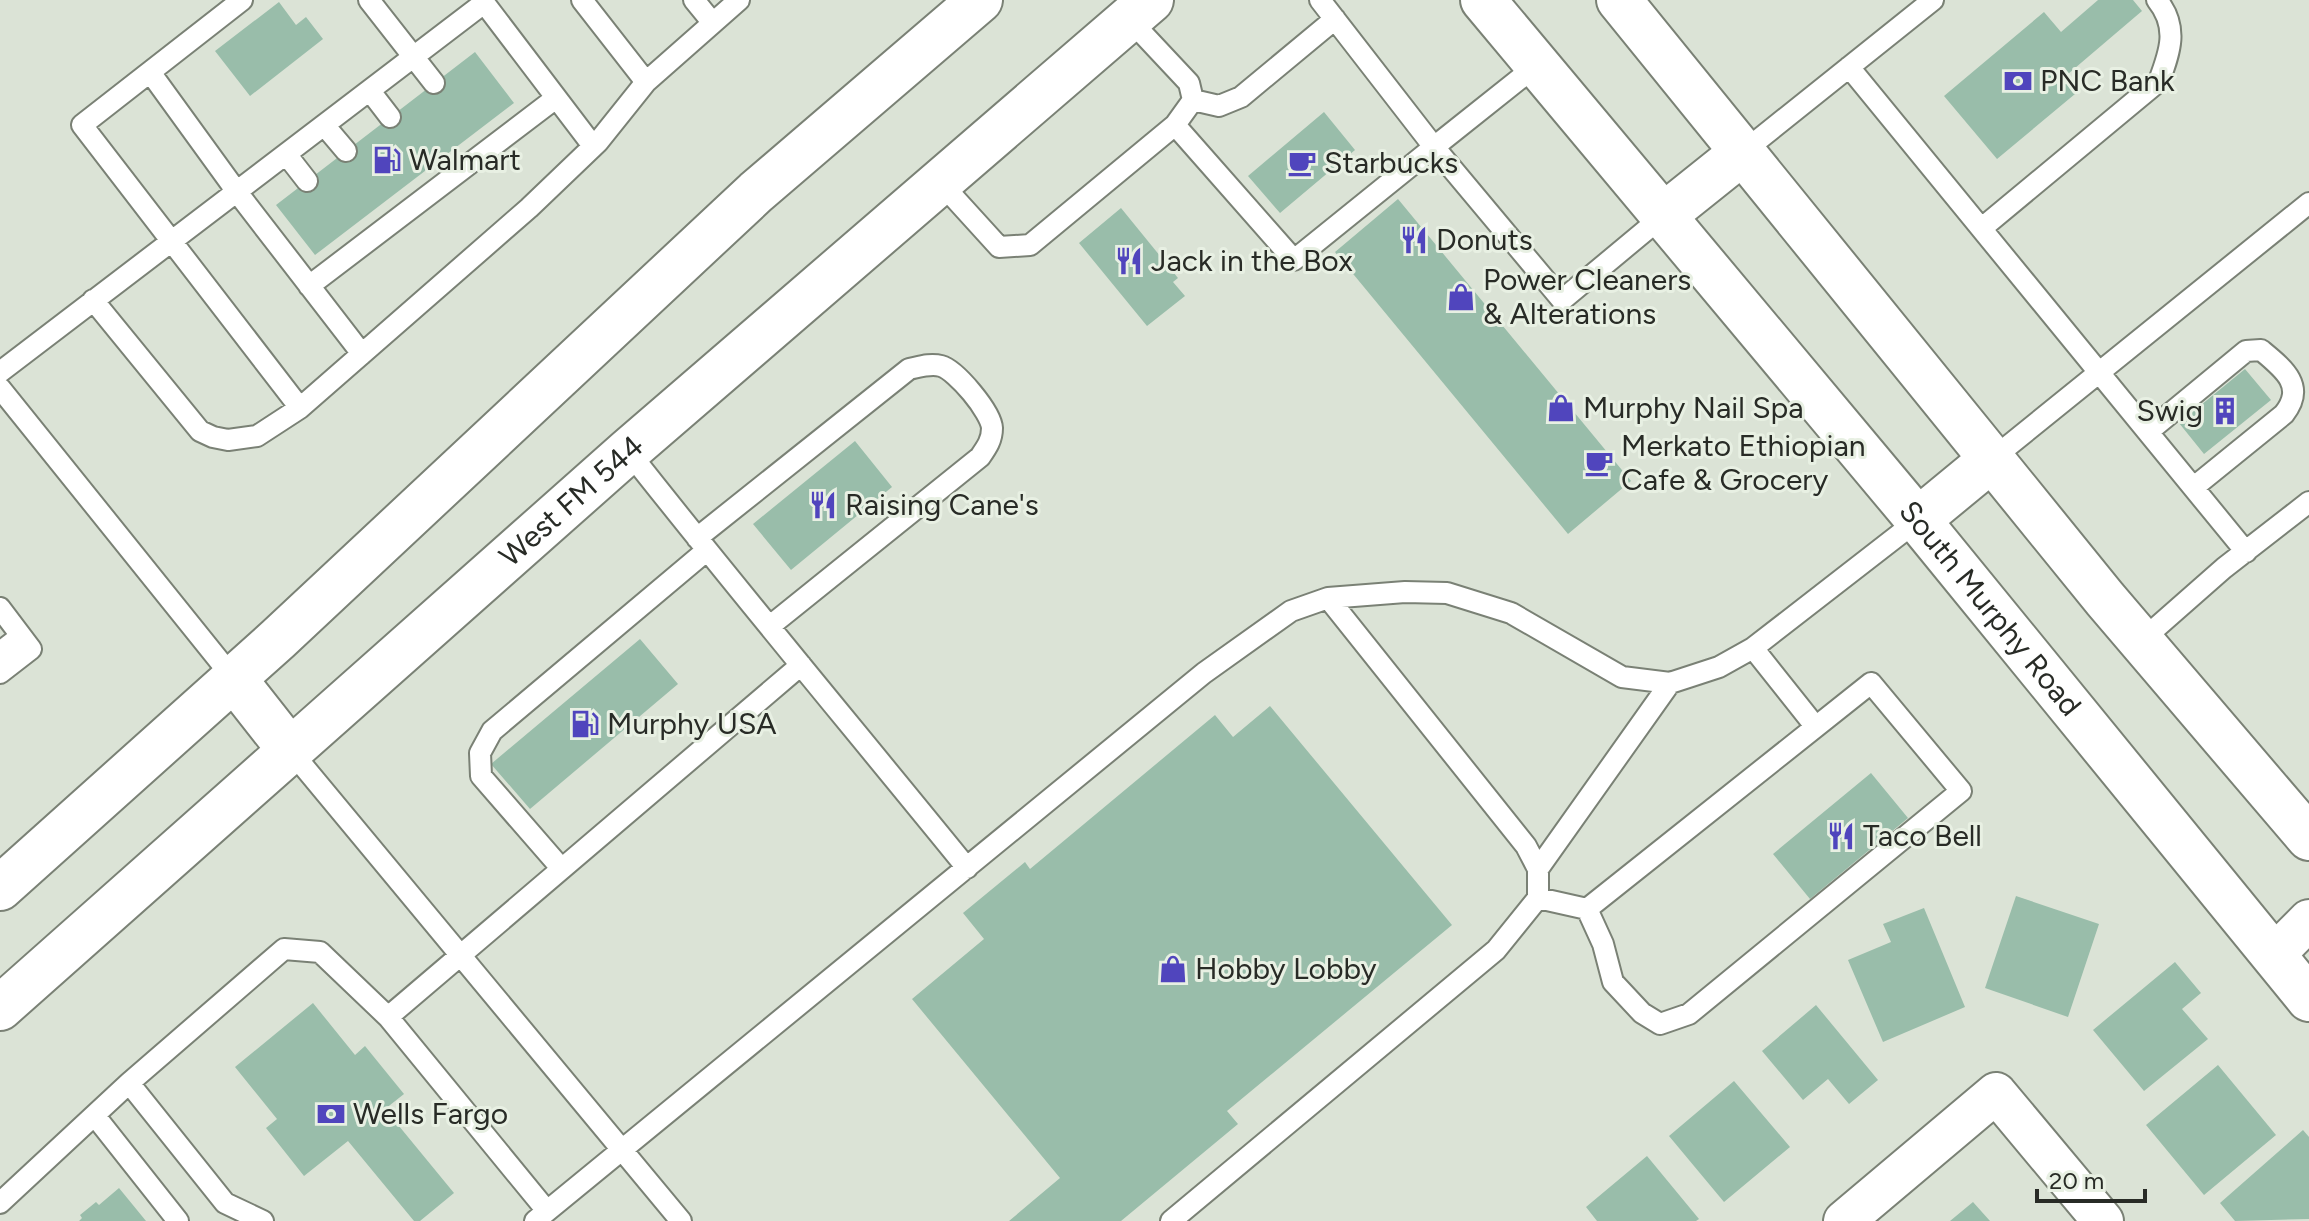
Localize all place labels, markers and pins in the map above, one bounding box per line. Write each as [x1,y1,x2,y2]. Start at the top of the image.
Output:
place label: PNC Bank [2040,62,2175,99]
bank icon: PNC Bank [2003,66,2033,96]
place label: Walmart [409,141,521,178]
place label: Starbucks [1324,144,1458,181]
fuel station icon: Walmart [372,145,402,175]
cafe icon: Starbucks [1287,148,1317,178]
place label: Donuts [1436,221,1533,258]
restaurant icon: Donuts [1399,225,1429,255]
place label: Jack in the Box [1151,242,1353,279]
restaurant icon: Jack in the Box [1114,246,1144,276]
place label: Power Cleaners & Alterations [1483,261,1691,332]
shop icon: Power Cleaners & Alterations [1446,282,1476,312]
place label: Murphy Nail Spa [1583,389,1804,426]
place label: Swig [2136,392,2203,429]
shop icon: Murphy Nail Spa [1546,393,1576,423]
building icon: Swig [2210,396,2240,426]
place label: Merkato Ethiopian Cafe & Grocery [1621,427,1865,498]
cafe icon: Merkato Ethiopian Cafe & Grocery [1584,448,1614,478]
place label: Raising Cane's [845,486,1039,523]
restaurant icon: Raising Cane's [808,490,838,520]
place label: Murphy USA [607,705,777,742]
fuel station icon: Murphy USA [570,709,600,739]
place label: Taco Bell [1863,817,1982,854]
restaurant icon: Taco Bell [1826,821,1856,851]
place label: Hobby Lobby [1195,950,1377,987]
shop icon: Hobby Lobby [1158,954,1188,984]
place label: Wells Fargo [353,1095,508,1132]
bank icon: Wells Fargo [316,1099,346,1129]

